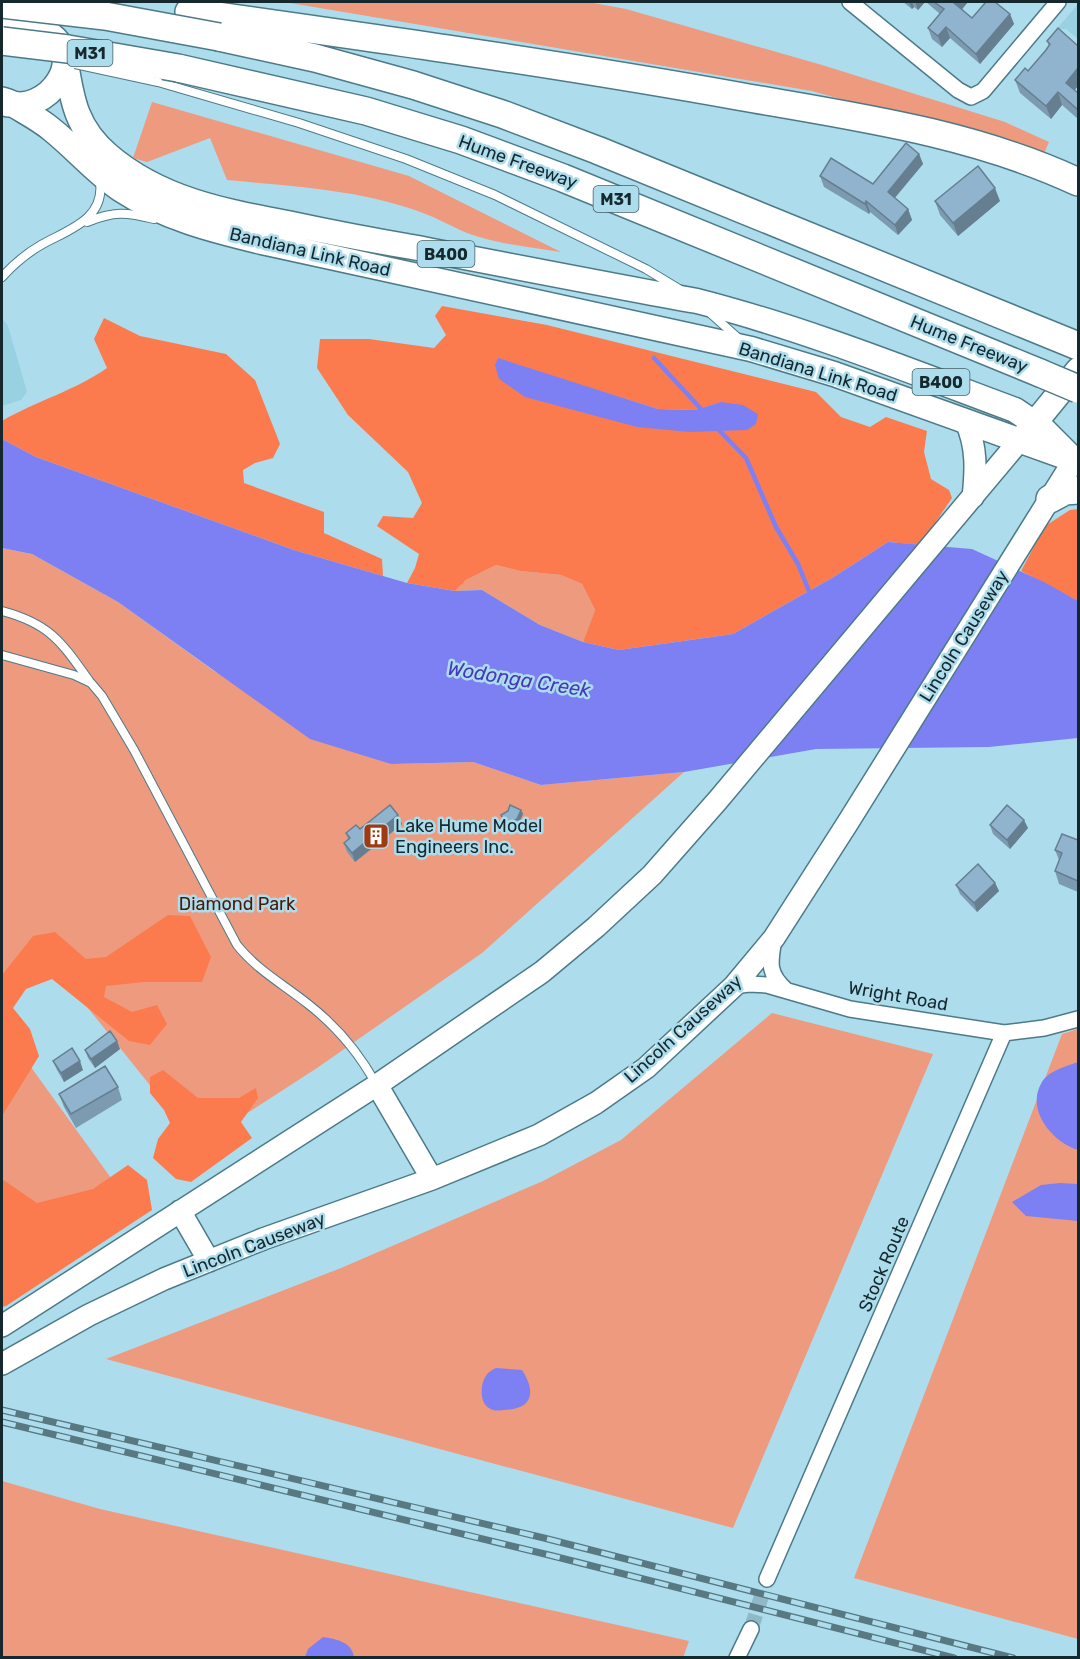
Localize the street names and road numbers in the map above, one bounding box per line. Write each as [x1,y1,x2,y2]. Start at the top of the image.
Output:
road number: M31 [68,40,112,66]
street label: Hume Freeway [456,130,580,194]
road number: M31 [594,186,638,212]
street label: Bandiana Link Road [227,223,393,281]
road number: B400 [418,241,474,267]
street label: Hume Freeway [907,310,1031,378]
street label: Bandiana Link Road [736,337,900,407]
road number: B400 [912,369,970,395]
street label: Lincoln Causeway [915,566,1013,706]
street label: Lincoln Causeway [620,970,746,1088]
street label: Wright Road [846,976,950,1016]
street label: Lincoln Causeway [180,1208,328,1282]
street label: Stock Route [854,1213,914,1315]

